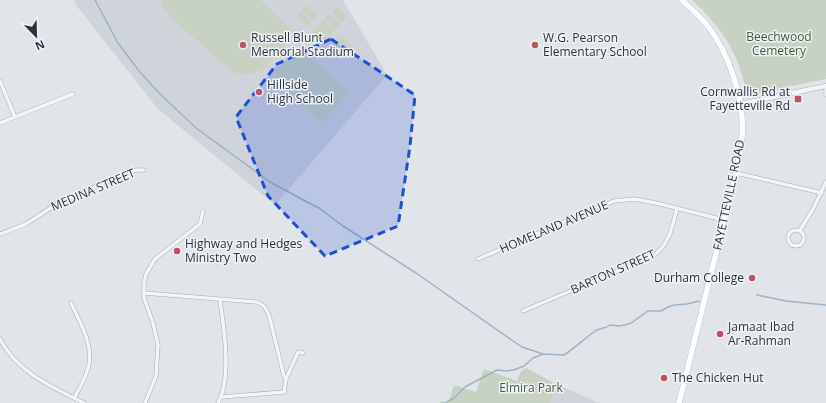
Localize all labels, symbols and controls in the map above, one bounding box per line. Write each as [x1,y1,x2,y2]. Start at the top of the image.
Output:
north arrow [16,16,56,56]
park label: Beechwood Cemetery [746,28,812,59]
place label: Russell Blunt Memorial Stadium [251,29,354,60]
place label: W.G. Pearson Elementary School [543,29,647,60]
text: N [33,37,47,54]
marker: Russell Blunt Memorial Stadium [238,40,248,50]
marker: W.G. Pearson Elementary School [530,40,540,50]
place label: Hillside High School [267,76,333,107]
place label: Cornwallis Rd at Fayetteville Rd [700,83,790,114]
marker: Hillside High School [254,87,264,97]
marker: Cornwallis Rd at Fayetteville Rd [793,94,803,104]
street label: FAYETTEVILLE ROAD [708,138,749,252]
street label: MEDINA STREET [48,164,138,215]
street label: HOMELAND AVENUE [497,196,611,257]
place label: Highway and Hedges Ministry Two [185,235,303,266]
street label: BARTON STREET [568,245,658,298]
marker: Highway and Hedges Ministry Two [172,246,182,256]
place label: Durham College [654,269,744,286]
marker: Durham College [747,273,757,283]
place label: Jamaat Ibad Ar-Rahman [727,318,794,349]
marker: Jamaat Ibad Ar-Rahman [715,329,725,339]
place label: The Chicken Hut [672,369,764,386]
marker: The Chicken Hut [659,373,669,383]
park label: Elmira Park [499,379,564,396]

